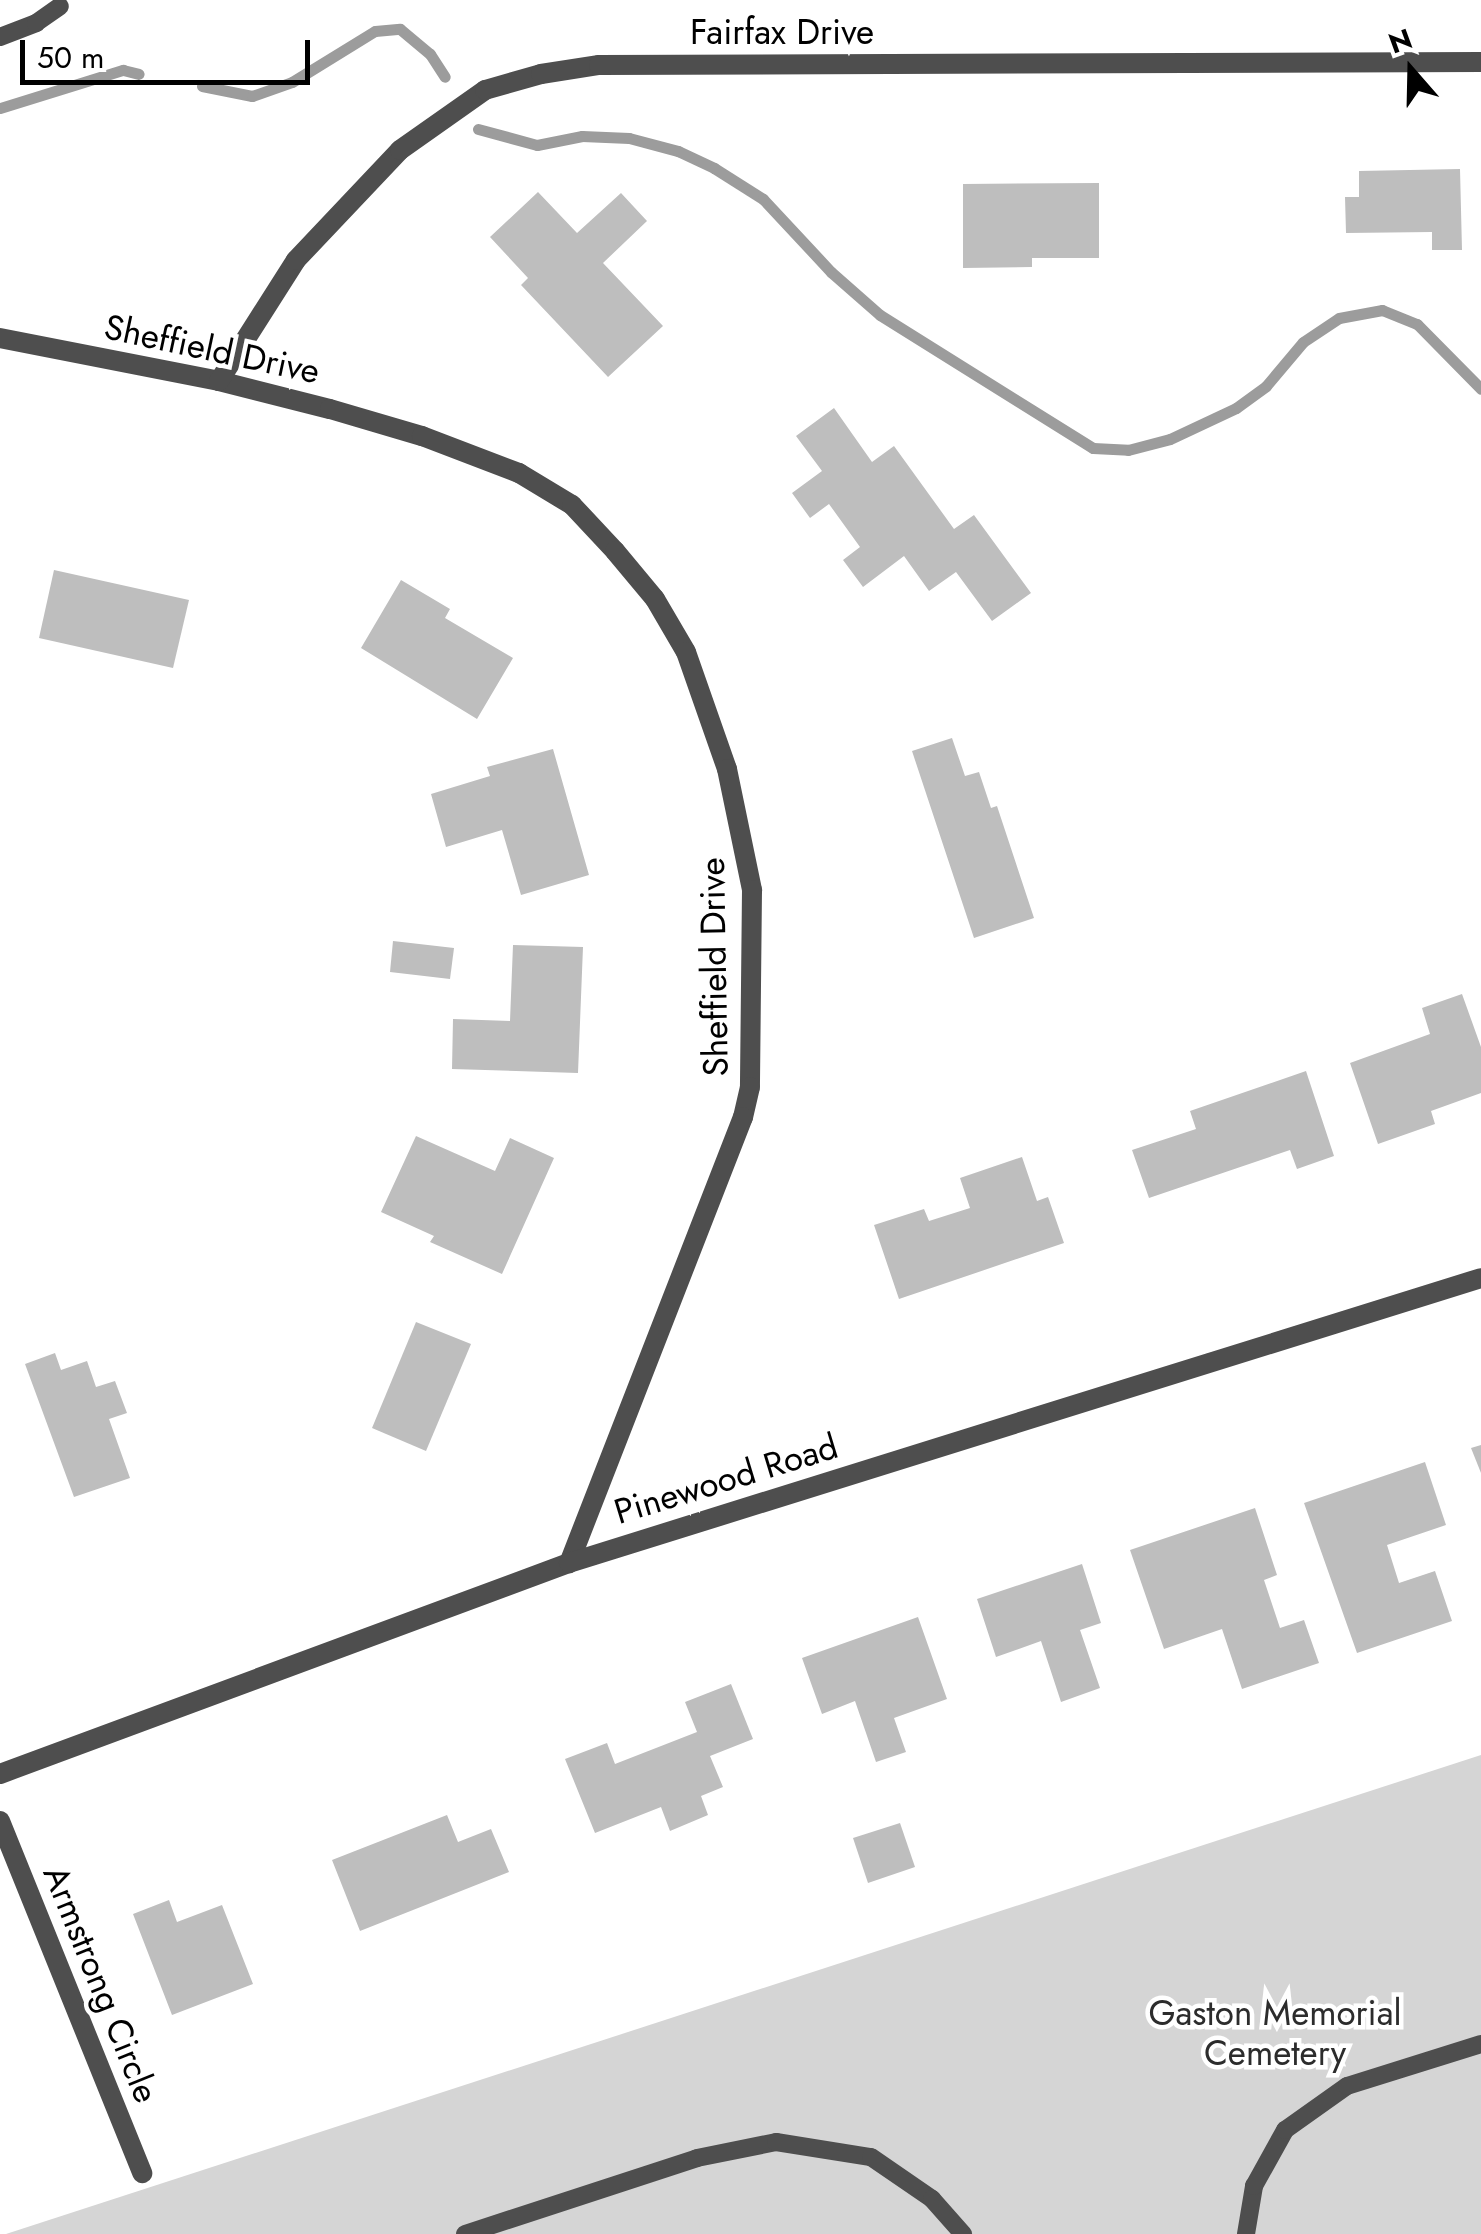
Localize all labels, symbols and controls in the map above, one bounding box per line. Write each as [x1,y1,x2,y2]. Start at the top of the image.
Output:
street label: Fairfax Drive [690,11,874,53]
text: N [1383,18,1418,64]
scale bar [25,20,315,82]
north arrow [1361,20,1461,120]
text: 50 m [37,36,104,79]
street label: Sheffield Drive [101,306,323,392]
street label: Sheffield Drive [691,857,737,1077]
street label: Pinewood Road [609,1425,843,1533]
street label: Armstrong Circle [34,1859,168,2109]
park label: Gaston Memorial Cemetery [1148,1992,1402,2074]

